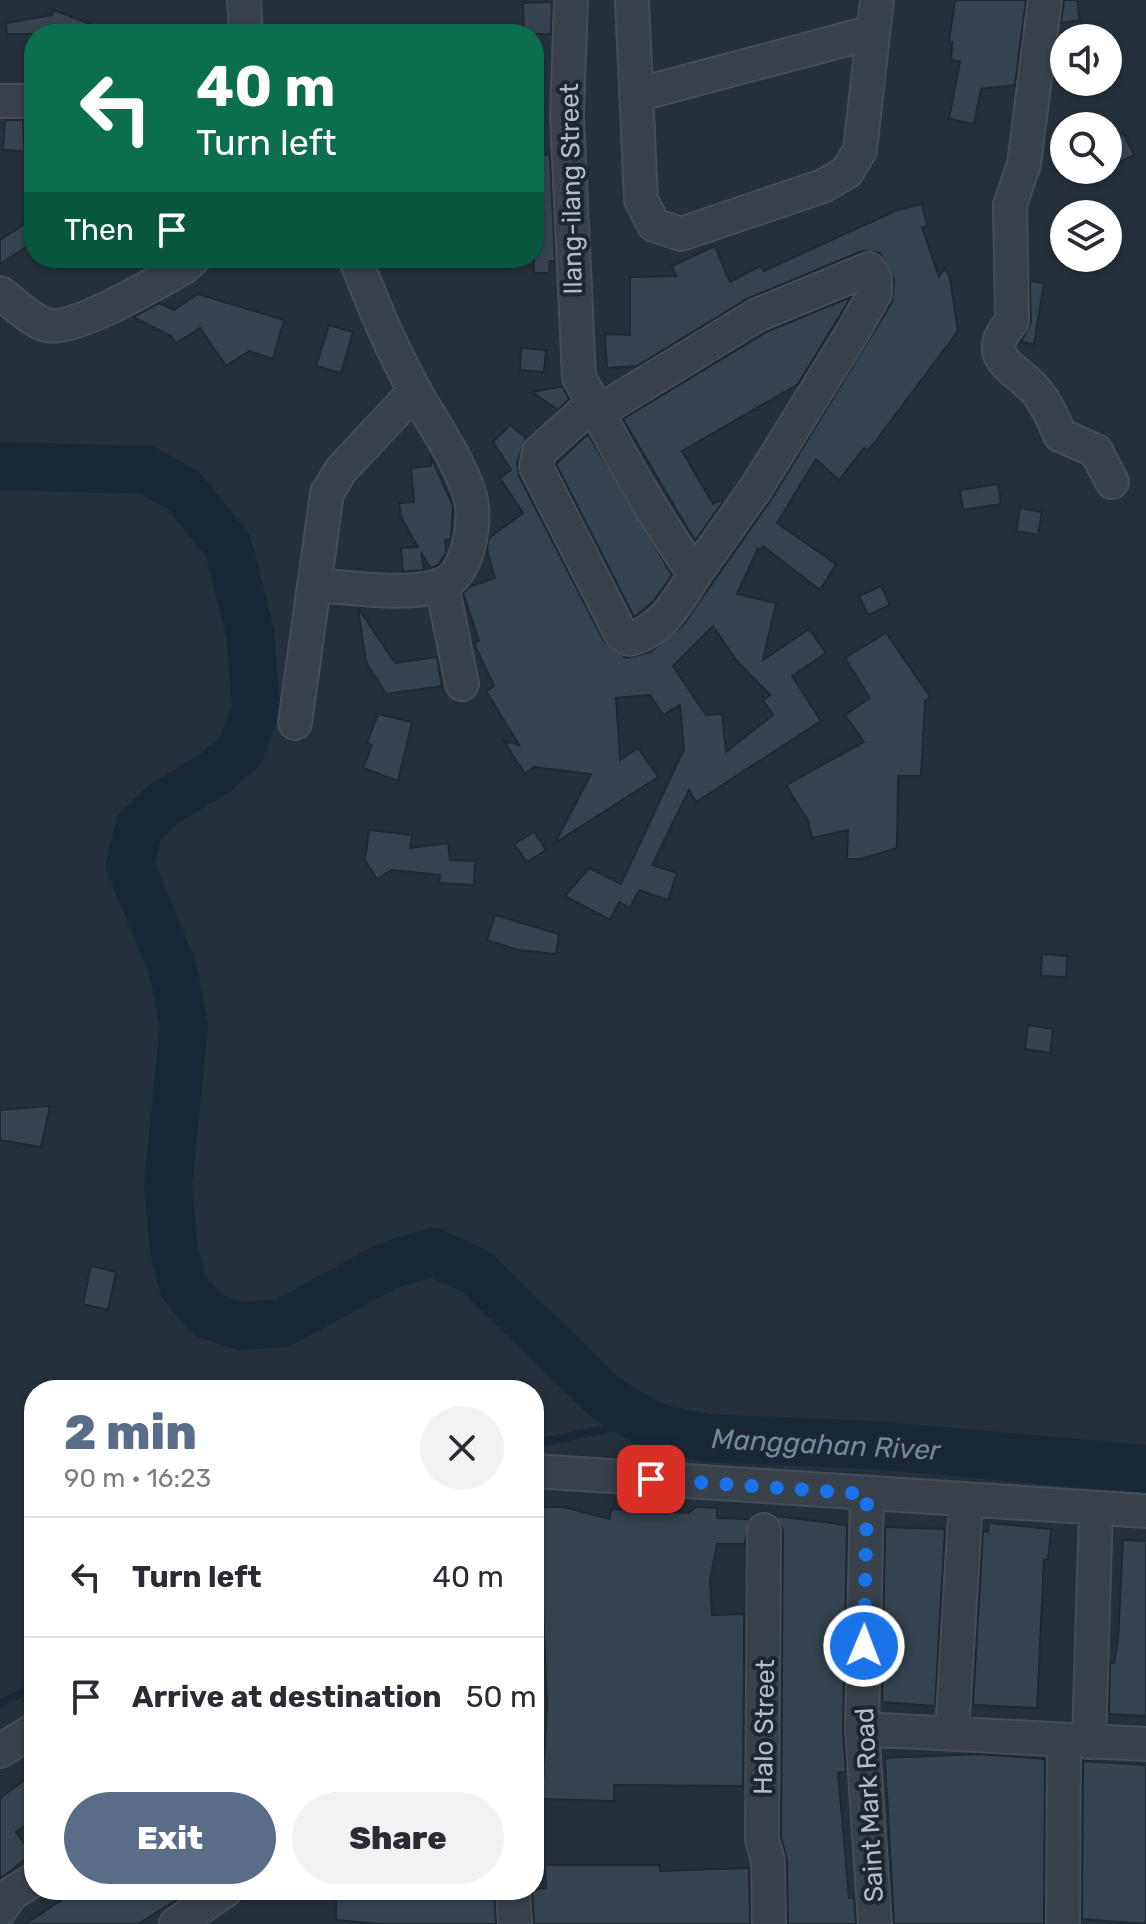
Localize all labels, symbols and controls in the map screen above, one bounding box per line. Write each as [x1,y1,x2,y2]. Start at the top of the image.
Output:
map controls [1050,24,1122,272]
button: sound [1050,24,1122,96]
text: 40 m [196,54,336,120]
icon: left [64,56,168,160]
street label: Ilang-ilang Street [554,83,589,295]
button: search [1050,112,1122,184]
text: Turn left [196,121,337,164]
button: layers [1050,200,1122,272]
icon: arrive [150,208,194,252]
text: Then [64,212,134,248]
text: 2 min [64,1404,197,1461]
button: close [420,1406,504,1490]
water label: Manggahan River [711,1422,943,1467]
pin [617,1445,685,1513]
icon: arrive [629,1457,673,1501]
text: 90 m · 16:23 [64,1463,211,1494]
icon: left [64,1555,108,1599]
text: Turn left [132,1559,262,1595]
text: 40 m [432,1559,504,1595]
position arrow [822,1604,906,1688]
street label: Halo Street [748,1659,781,1795]
icon: arrive [64,1675,108,1719]
text: Arrive at destination [132,1679,442,1715]
text: 50 m [466,1679,537,1715]
street label: Saint Mark Road [849,1707,890,1903]
button: Exit [64,1792,276,1884]
button: Share [292,1792,504,1884]

